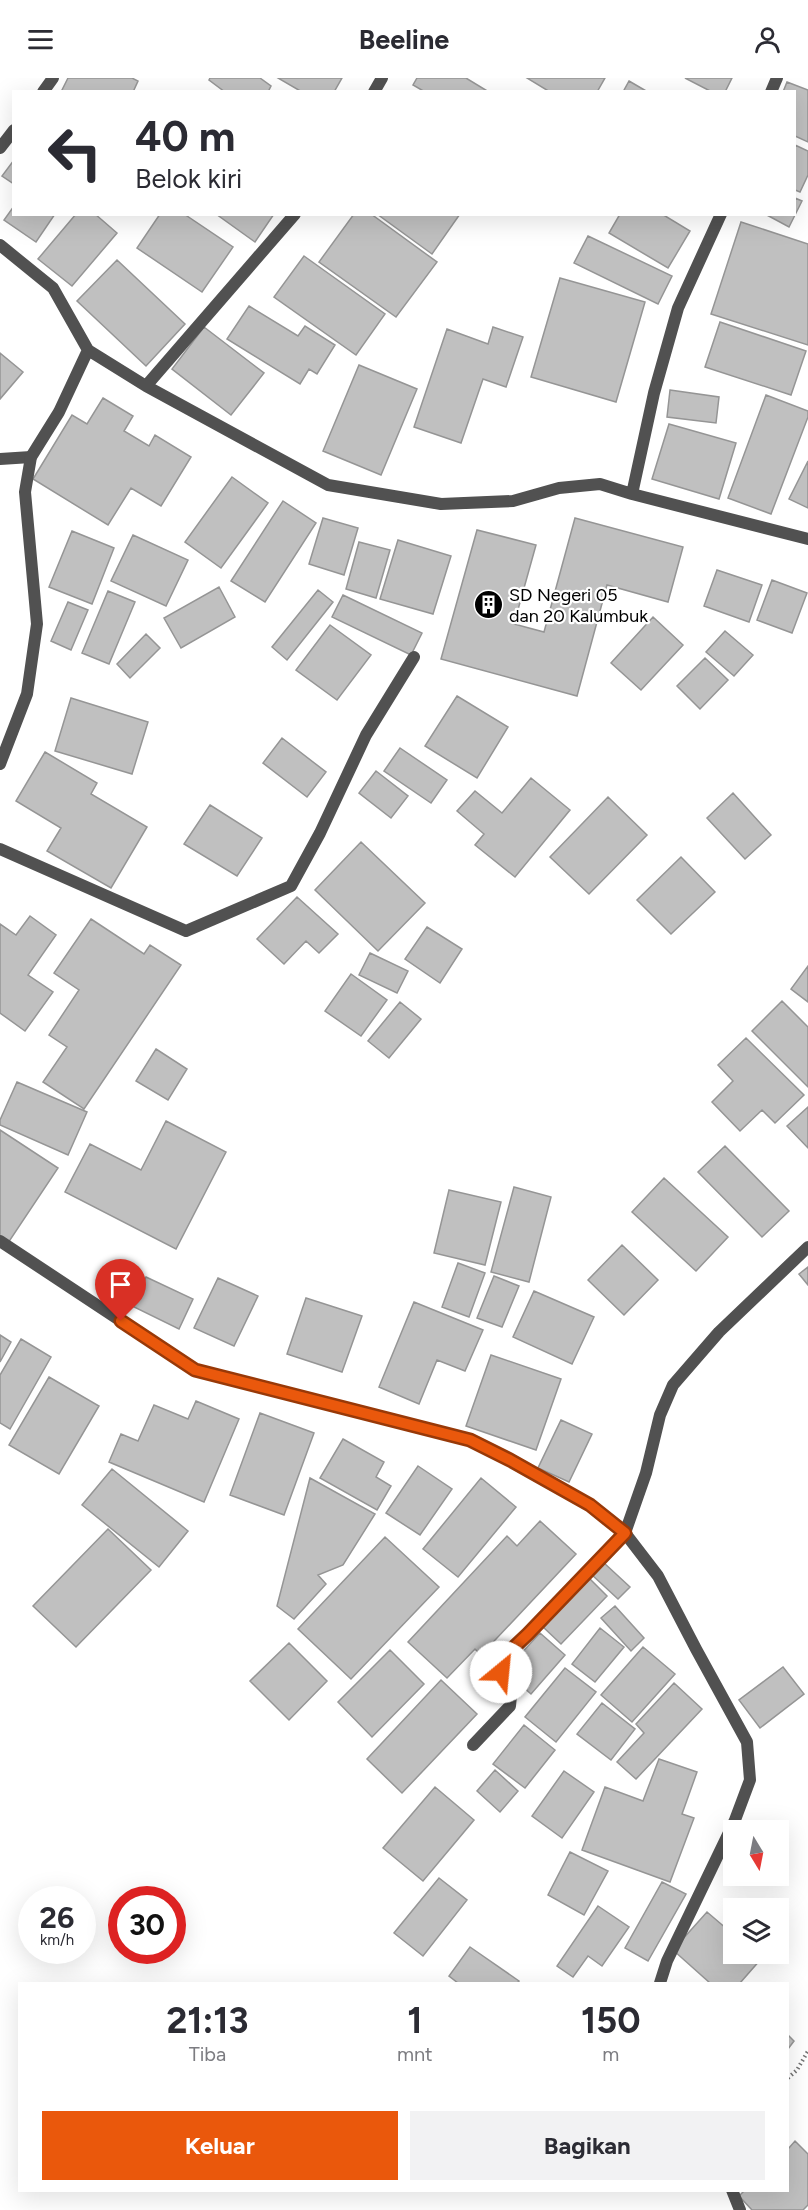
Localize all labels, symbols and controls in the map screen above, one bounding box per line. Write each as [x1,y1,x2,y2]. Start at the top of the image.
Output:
icon: menu [24,23,57,56]
text: Beeline [359,23,449,56]
icon: person [751,23,784,56]
text: 40 m [135,111,235,162]
icon: left [36,114,114,192]
text: Belok kiri [135,162,242,195]
place label: SD Negeri 05 dan 20 Kalumbuk [509,584,648,627]
building icon: SD Negeri 05 dan 20 Kalumbuk [472,589,504,621]
pin [95,1259,146,1321]
icon: arrive [104,1268,137,1301]
position arrow [469,1640,533,1704]
north arrow [723,1820,789,1886]
map controls [723,1820,789,1964]
speed limit sign: 30 [108,1886,186,1964]
button: layers [723,1898,789,1964]
text: 26 [40,1899,74,1936]
text: km/h [40,1931,74,1949]
text: 21:13 [166,1999,249,2042]
text: 1 [407,1999,422,2042]
text: 150 [581,1999,641,2042]
text: Tiba [189,2042,226,2066]
text: mnt [397,2042,433,2066]
text: m [602,2042,619,2066]
button: Keluar [42,2111,398,2180]
button: Bagikan [410,2111,765,2180]

